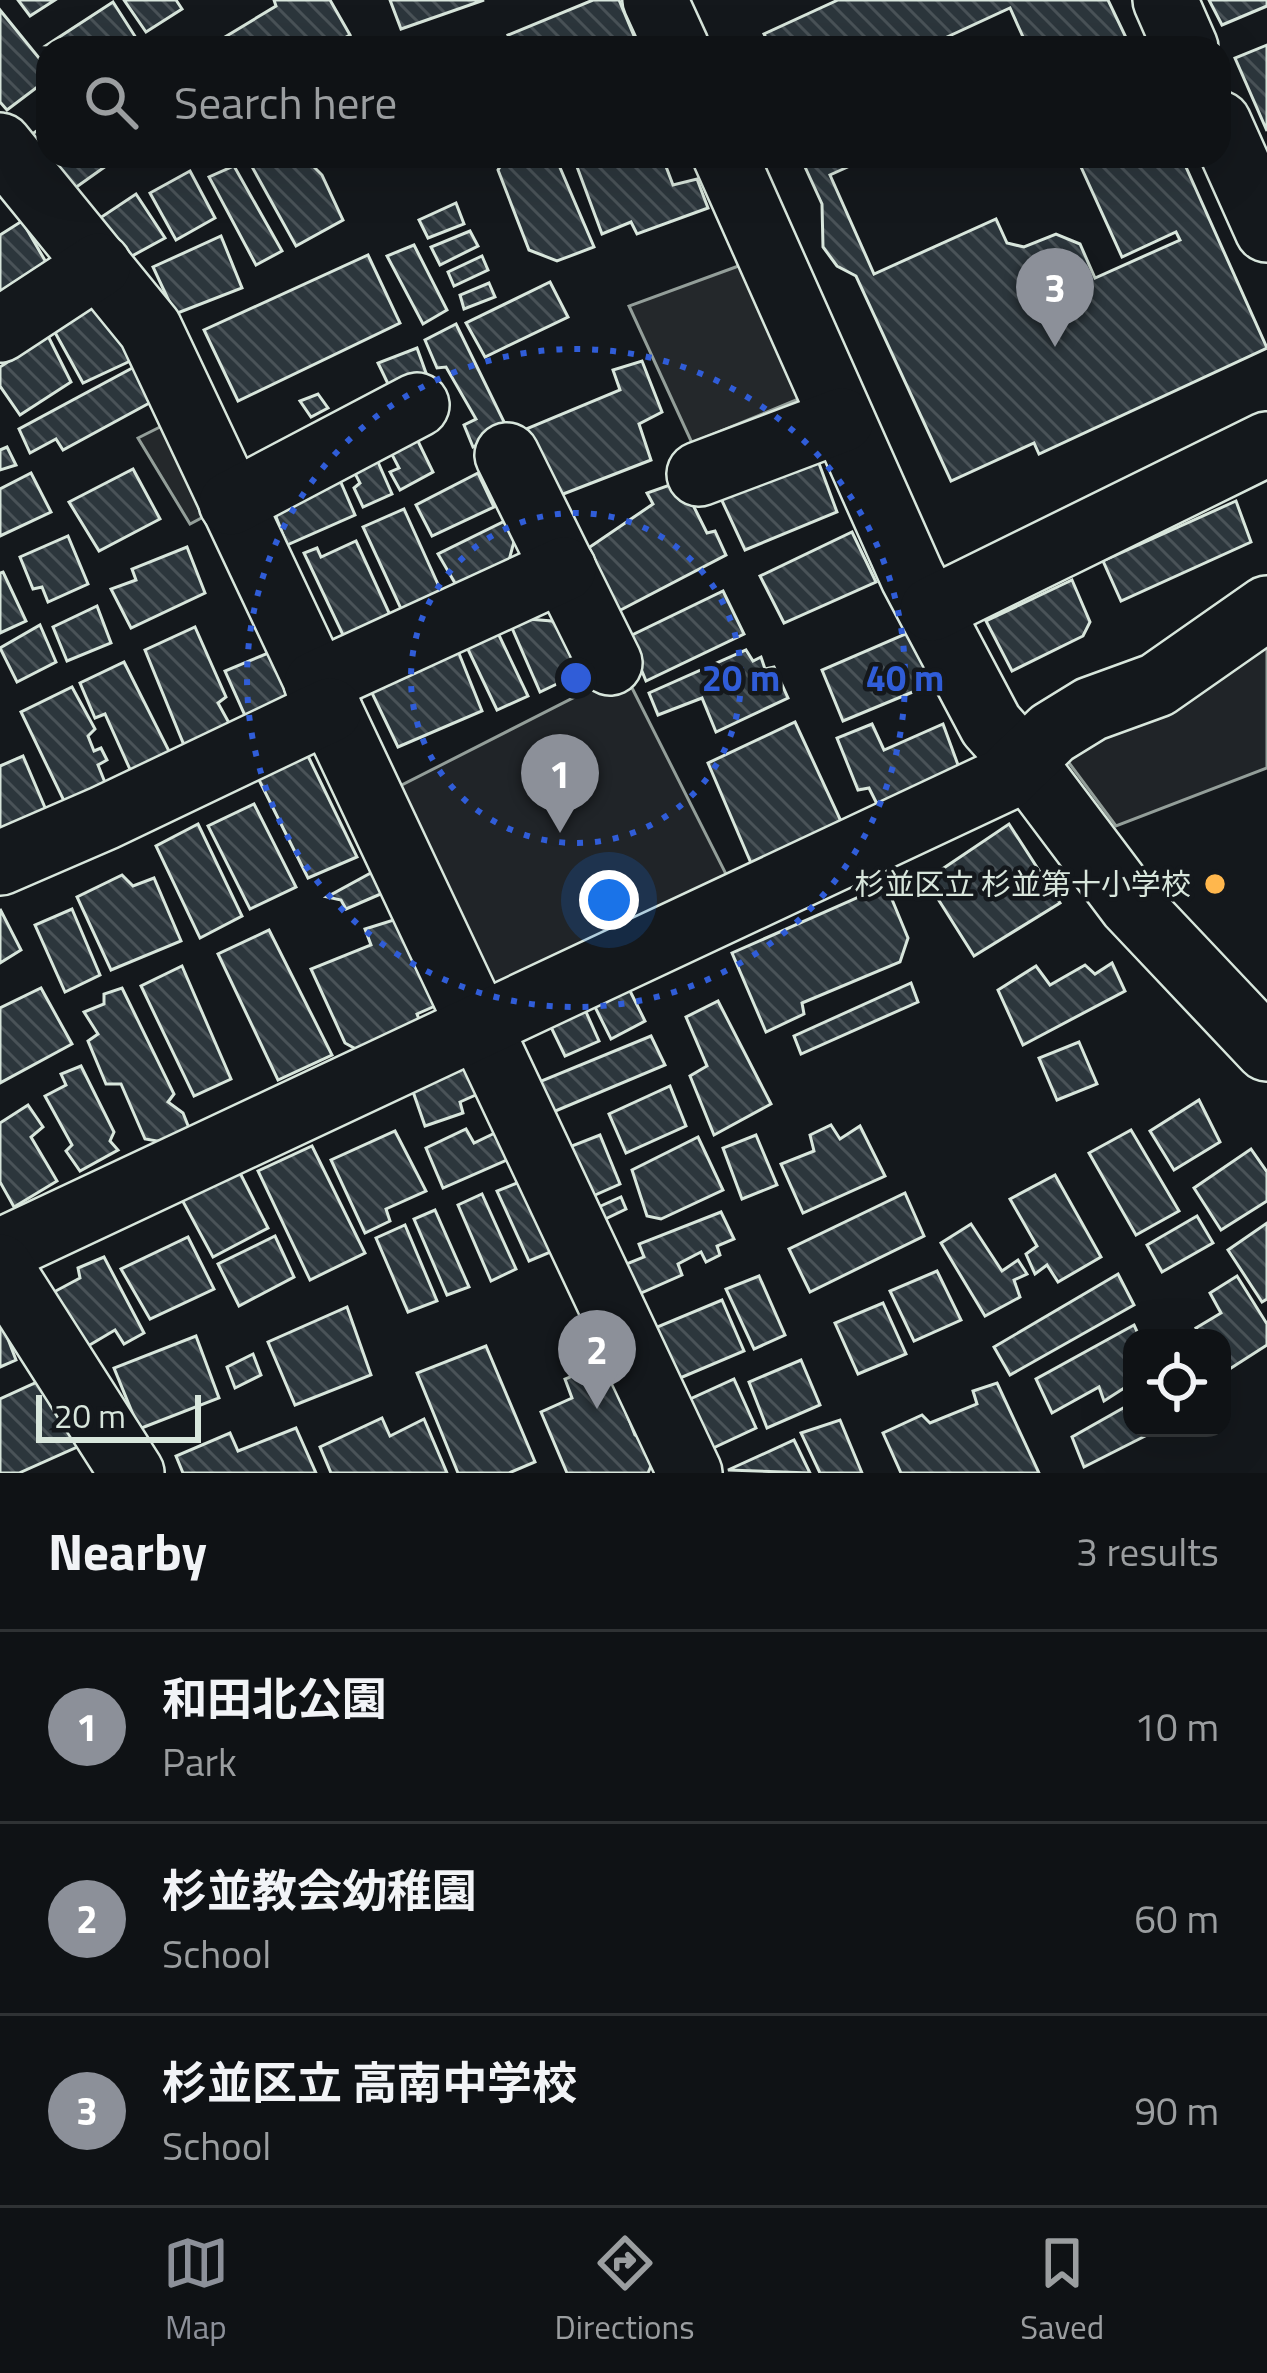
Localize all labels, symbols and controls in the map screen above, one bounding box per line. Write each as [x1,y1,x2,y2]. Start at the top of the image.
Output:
search box [36,36,1231,168]
text: Search here [174,68,397,136]
icon: search [78,69,144,135]
pin: 3 [1016,248,1094,347]
text: 20 m [702,650,780,705]
text: 40 m [866,650,944,705]
centre of rings [555,657,597,699]
pin: 1 [521,734,599,833]
place label: 杉並区立 杉並第十小学校 [854,861,1191,907]
your location [579,870,639,930]
marker: 杉並区立 杉並第十小学校 [1202,871,1228,897]
pin: 2 [558,1310,636,1409]
map controls [1123,1329,1231,1437]
button: locate [1123,1329,1231,1437]
scale bar [36,1389,201,1442]
text: 20 m [54,1391,126,1441]
text: Nearby [48,1512,207,1590]
text: 3 results [1076,1522,1219,1581]
text: 和田北公園 [162,1664,387,1732]
text: 1 [76,1697,98,1756]
text: 10 m [1134,1697,1219,1756]
text: Park [162,1732,237,1791]
text: 杉並教会幼稚園 [162,1856,477,1924]
text: 2 [76,1889,98,1948]
text: 60 m [1134,1889,1219,1948]
text: School [162,1924,271,1983]
text: 杉並区立 高南中学校 [162,2048,577,2116]
text: 3 [76,2081,98,2140]
text: 90 m [1134,2081,1219,2140]
text: School [162,2116,271,2175]
tab: Map [163,2230,229,2352]
tab: Directions [555,2230,694,2352]
tab: Saved [1020,2230,1104,2352]

